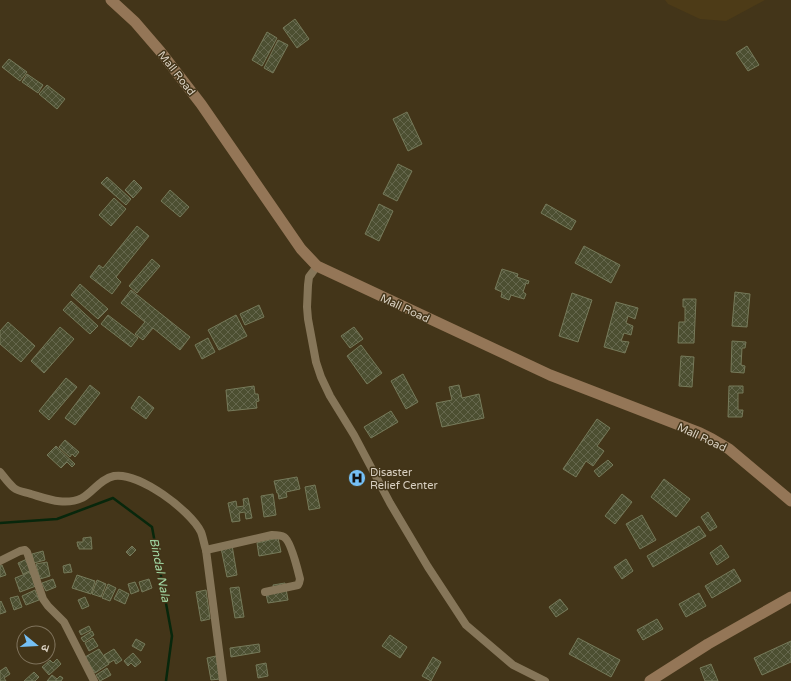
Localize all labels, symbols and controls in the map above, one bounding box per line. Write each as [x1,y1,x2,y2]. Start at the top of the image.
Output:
street label: Mall Road [155,49,198,98]
street label: Mall Road [378,291,432,326]
street label: Mall Road [675,420,729,455]
place label: Disaster Relief Center [370,466,438,492]
hospital icon: Disaster Relief Center [347,468,367,488]
water label: Bindal Nala [147,537,173,604]
north arrow [16,625,56,665]
text: उ [38,643,52,654]

